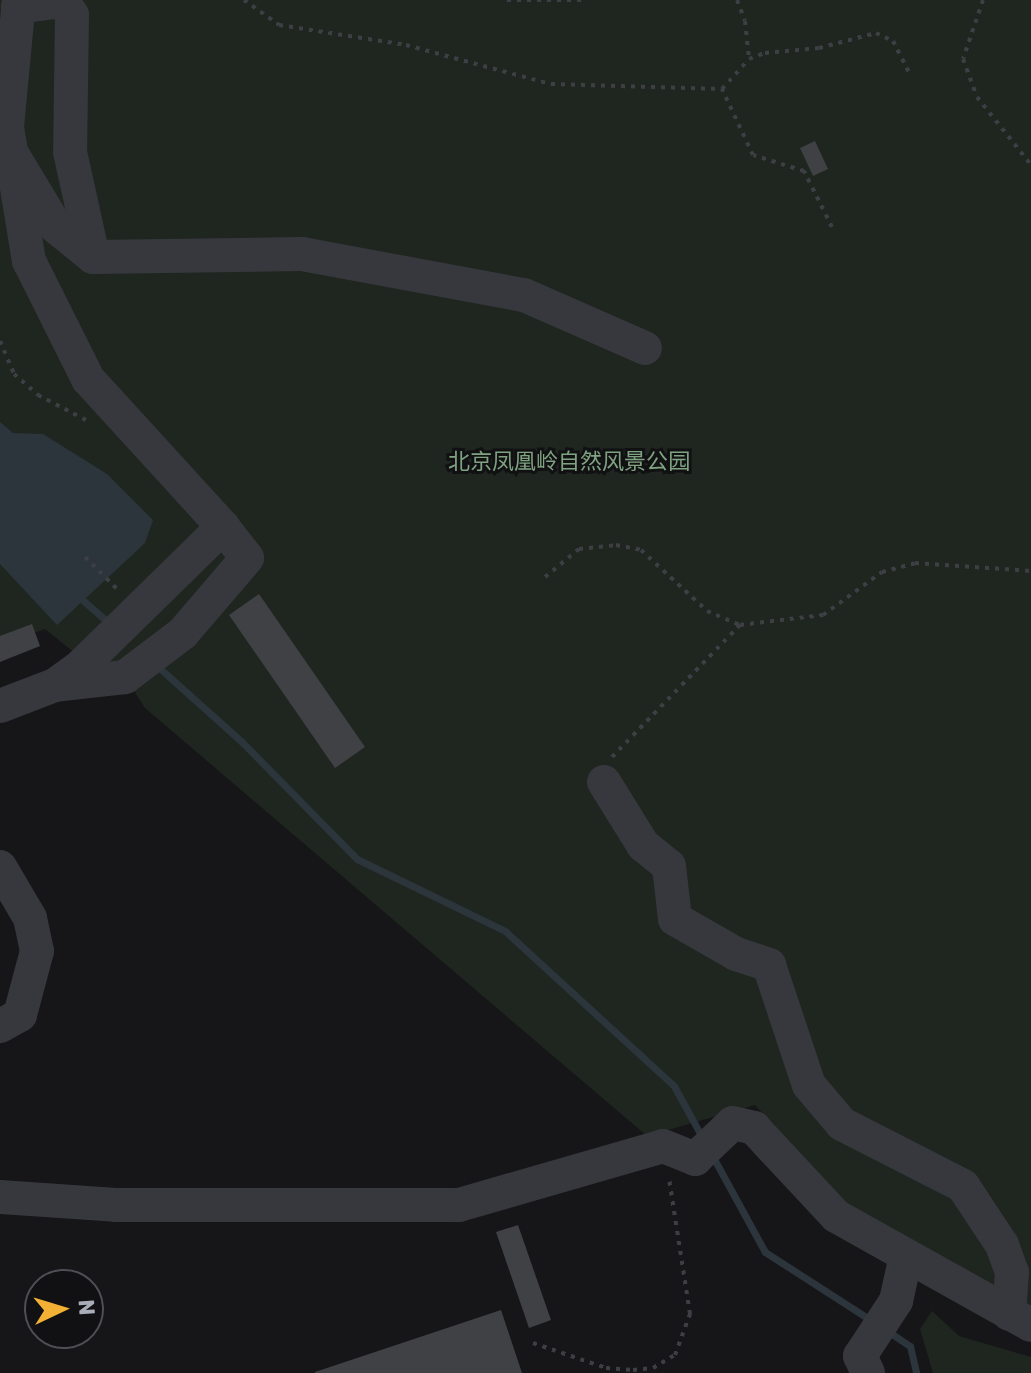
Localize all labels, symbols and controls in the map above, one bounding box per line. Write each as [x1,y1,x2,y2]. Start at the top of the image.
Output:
park label: 北京凤凰岭自然风景公园 [448,449,690,475]
north arrow [24,1269,104,1349]
text: N [72,1299,100,1316]

